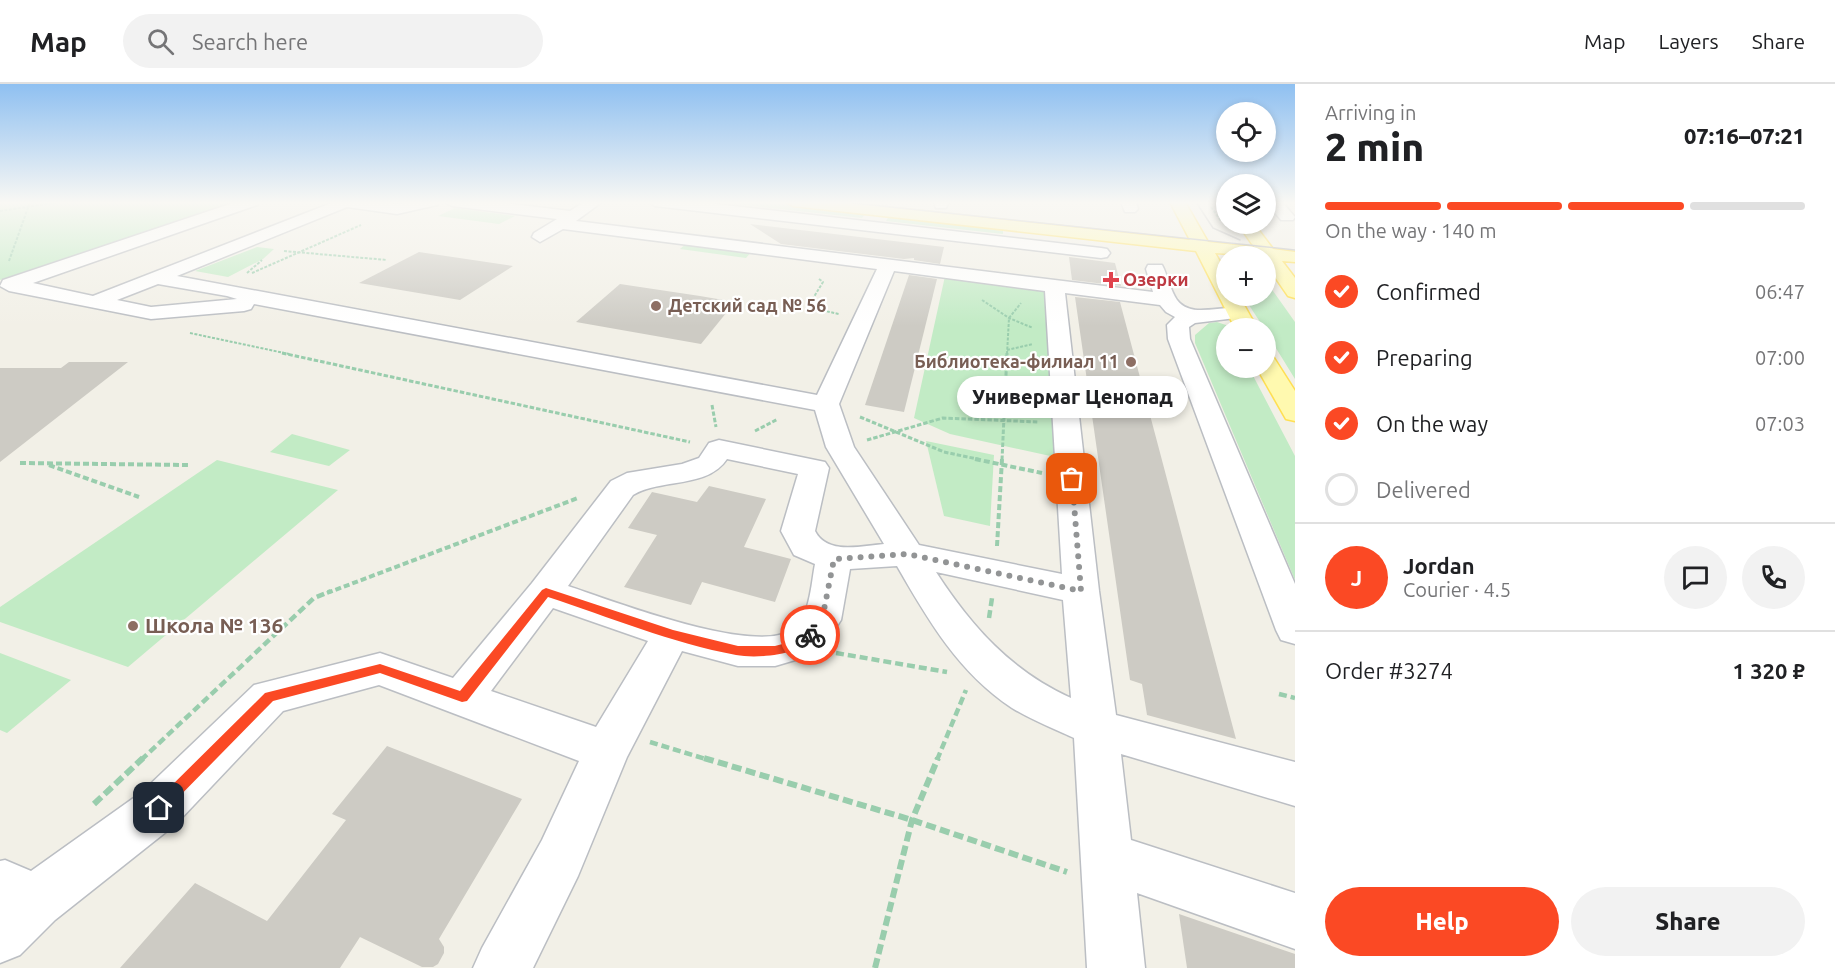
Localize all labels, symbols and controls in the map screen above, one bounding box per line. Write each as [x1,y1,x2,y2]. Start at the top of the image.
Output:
search box [123,14,543,68]
icon: search [144,25,177,58]
text: Map [30,26,87,57]
text: Search here [192,29,308,54]
text: Map [1584,29,1625,53]
text: Layers [1658,29,1719,53]
text: Share [1752,29,1805,53]
text: Arriving in [1325,101,1416,124]
map controls [1216,102,1276,378]
button: locate [1216,102,1276,162]
text: 07:16–07:21 [1684,123,1805,148]
text: 2 min [1325,125,1424,168]
button: layers [1216,174,1276,234]
text: On the way · 140 m [1325,219,1497,242]
button: + [1216,246,1276,306]
place label: Озерки [1123,269,1188,289]
marker: Озерки [1104,273,1118,287]
icon: check [1325,275,1358,308]
text: Confirmed [1376,279,1481,304]
text: 06:47 [1755,280,1805,303]
place label: Детский сад № 56 [668,295,826,315]
marker: Детский сад № 56 [649,299,663,313]
button: − [1216,318,1276,378]
icon: check [1325,341,1358,374]
text: Preparing [1376,345,1473,370]
text: 07:00 [1755,346,1805,369]
place label: Библиотека-филиал 11 [914,351,1119,371]
marker: Библиотека-филиал 11 [1124,355,1138,369]
callout: Универмаг Ценопад [956,377,1188,419]
text: Универмаг Ценопад [972,385,1173,408]
icon: check [1325,407,1358,440]
text: On the way [1376,411,1488,436]
text: 07:03 [1755,412,1805,435]
pin [1046,453,1097,504]
icon: bag [1055,462,1088,495]
text: Delivered [1376,477,1471,502]
button: chat [1664,546,1727,609]
button: phone [1742,546,1805,609]
text: Jordan [1403,553,1475,578]
text: J [1351,565,1362,590]
text: Courier · 4.5 [1403,578,1511,601]
courier [780,605,840,665]
place label: Школа № 136 [145,613,284,637]
marker: Школа № 136 [126,619,140,633]
icon: bike [794,619,827,652]
text: Order #3274 [1325,658,1453,683]
text: 1 320 ₽ [1733,658,1805,683]
pin [133,782,184,833]
icon: home [142,791,175,824]
button: Help [1325,887,1559,956]
button: Share [1571,887,1805,956]

